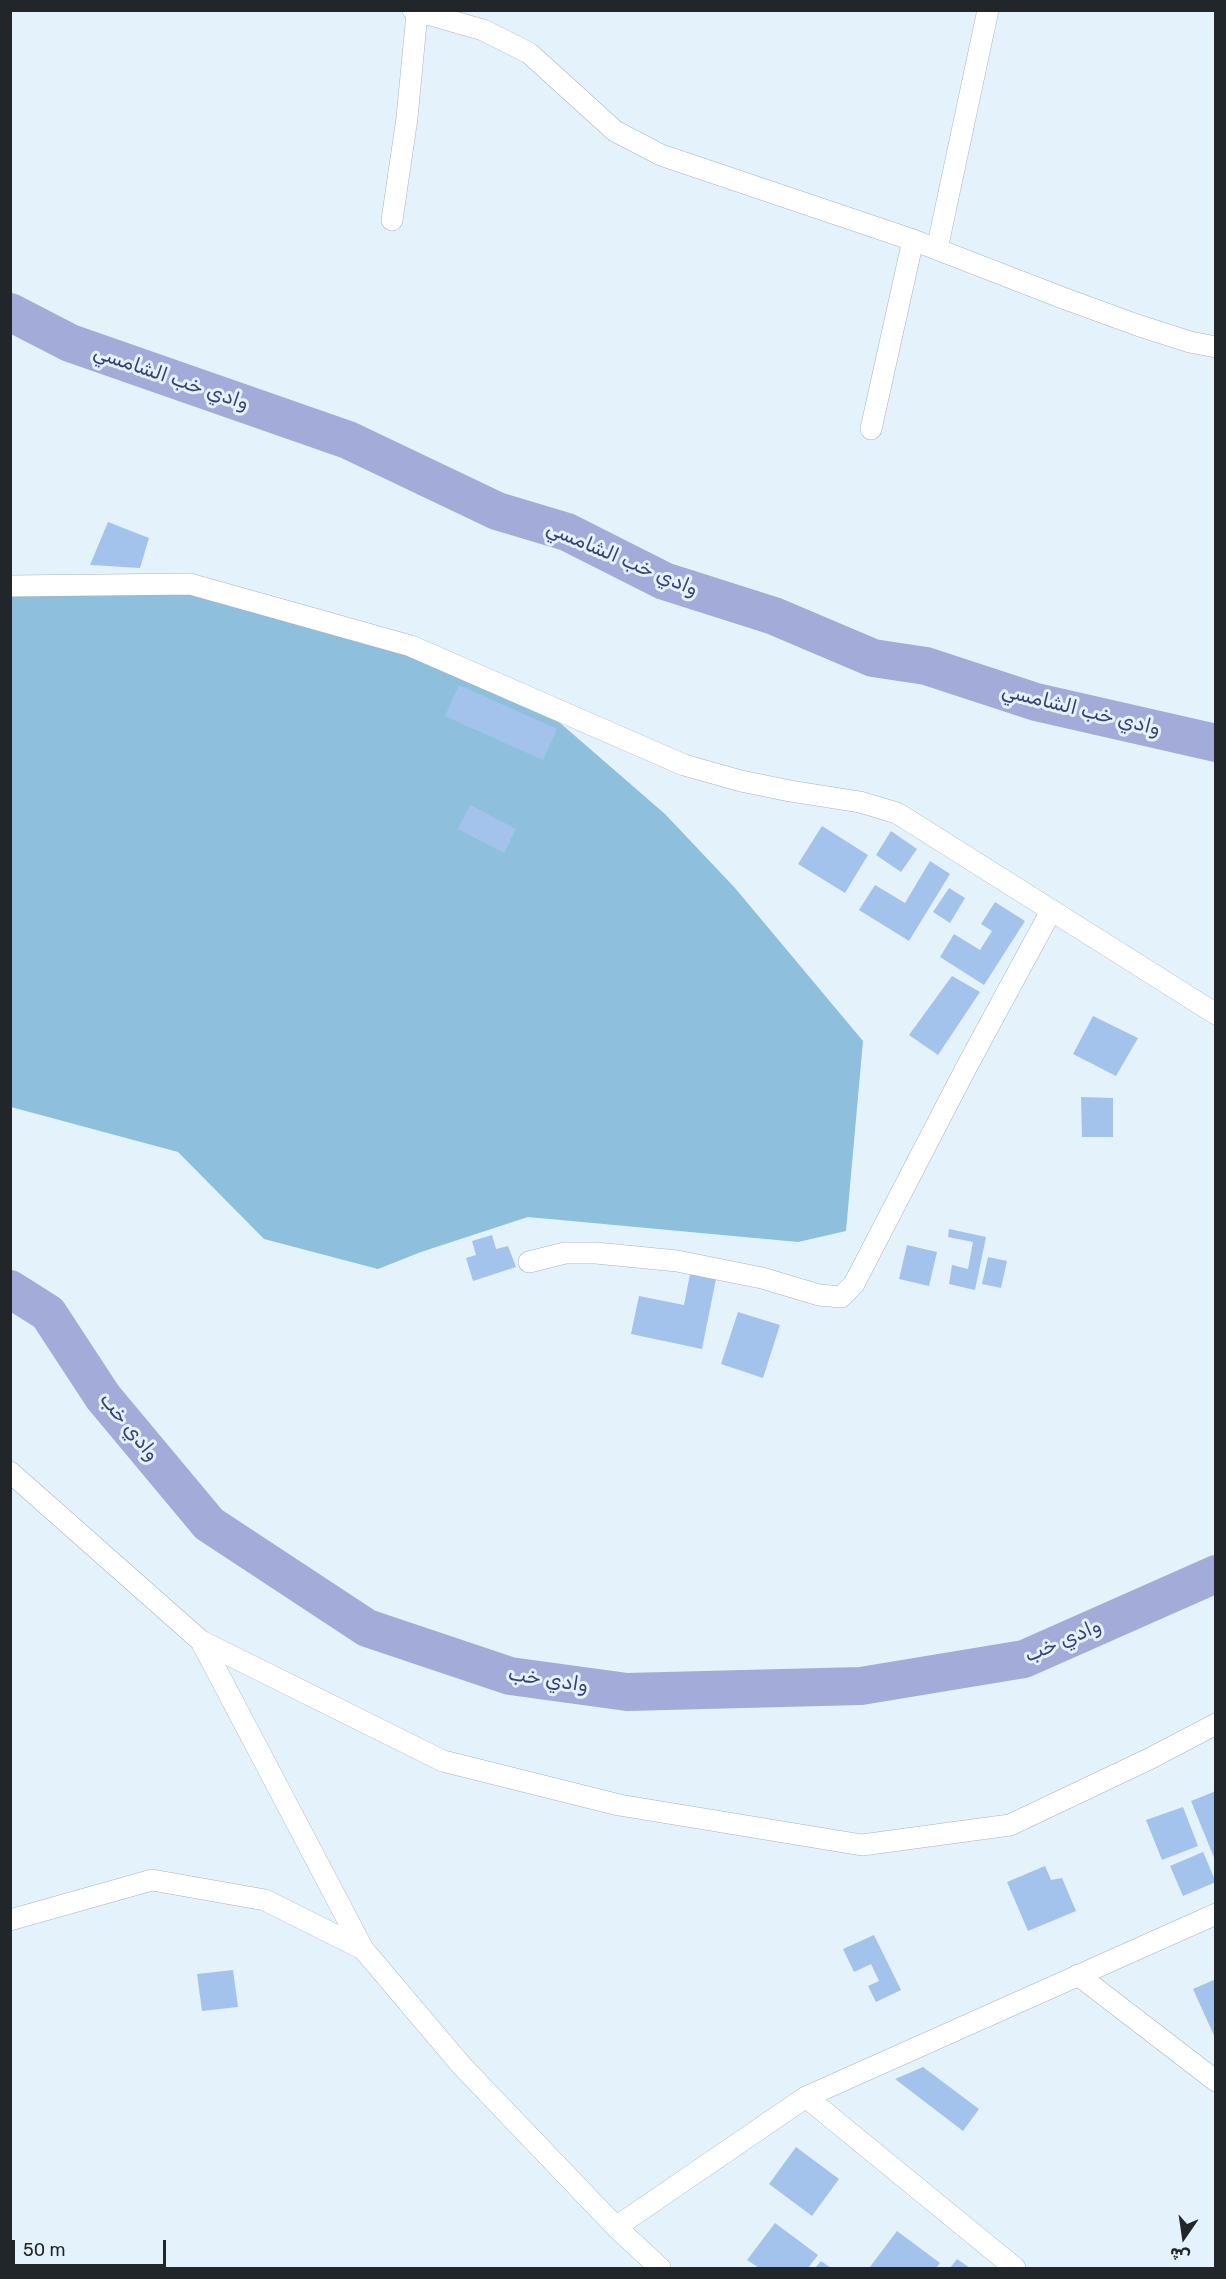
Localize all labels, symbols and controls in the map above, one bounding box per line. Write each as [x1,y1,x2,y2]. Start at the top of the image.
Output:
water label: وادي خب الشامسي [90,340,252,416]
water label: وادي خب الشامسي [543,516,701,602]
water label: وادي خب الشامسي [999,679,1163,741]
water label: وادي خب [94,1388,164,1466]
water label: وادي خب [1021,1614,1105,1668]
water label: وادي خب [506,1662,590,1698]
north arrow [1154,2207,1214,2267]
scale bar [15,2228,170,2266]
text: 50 m [23,2239,66,2261]
text: ش [1168,2243,1192,2267]

